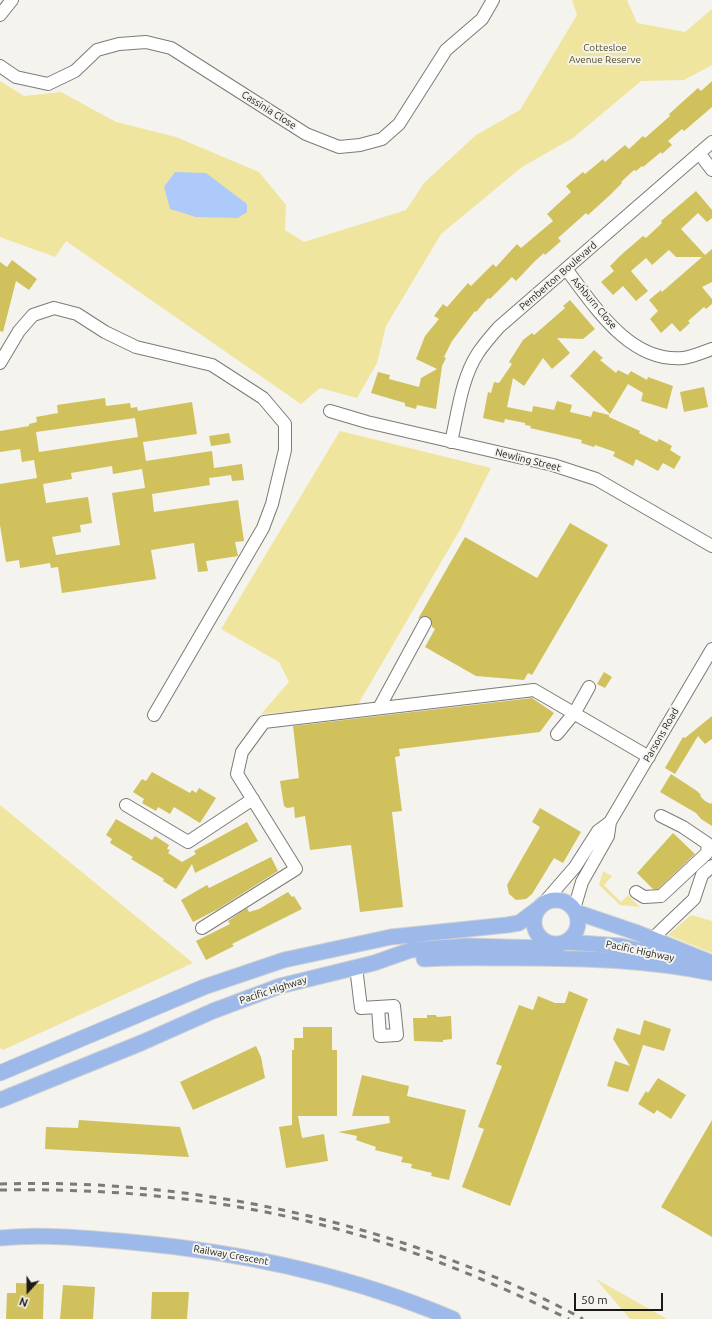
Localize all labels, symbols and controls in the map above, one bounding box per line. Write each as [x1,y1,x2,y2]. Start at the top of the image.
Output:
park label: Cottesloe Avenue Reserve [569,42,641,66]
street label: Cassinia Close [239,88,299,132]
street label: Pemberton Boulevard [517,239,599,313]
street label: Ashburn Close [569,274,619,332]
street label: Newling Street [494,446,562,474]
street label: Parsons Road [641,706,681,764]
street label: Pacific Highway [605,938,675,964]
street label: Pacific Highway [238,974,308,1006]
street label: Railway Crescent [193,1242,269,1268]
north arrow [8,1271,48,1311]
scale bar [576,1285,665,1311]
text: 50 m [581,1293,608,1306]
text: N [18,1295,30,1309]

